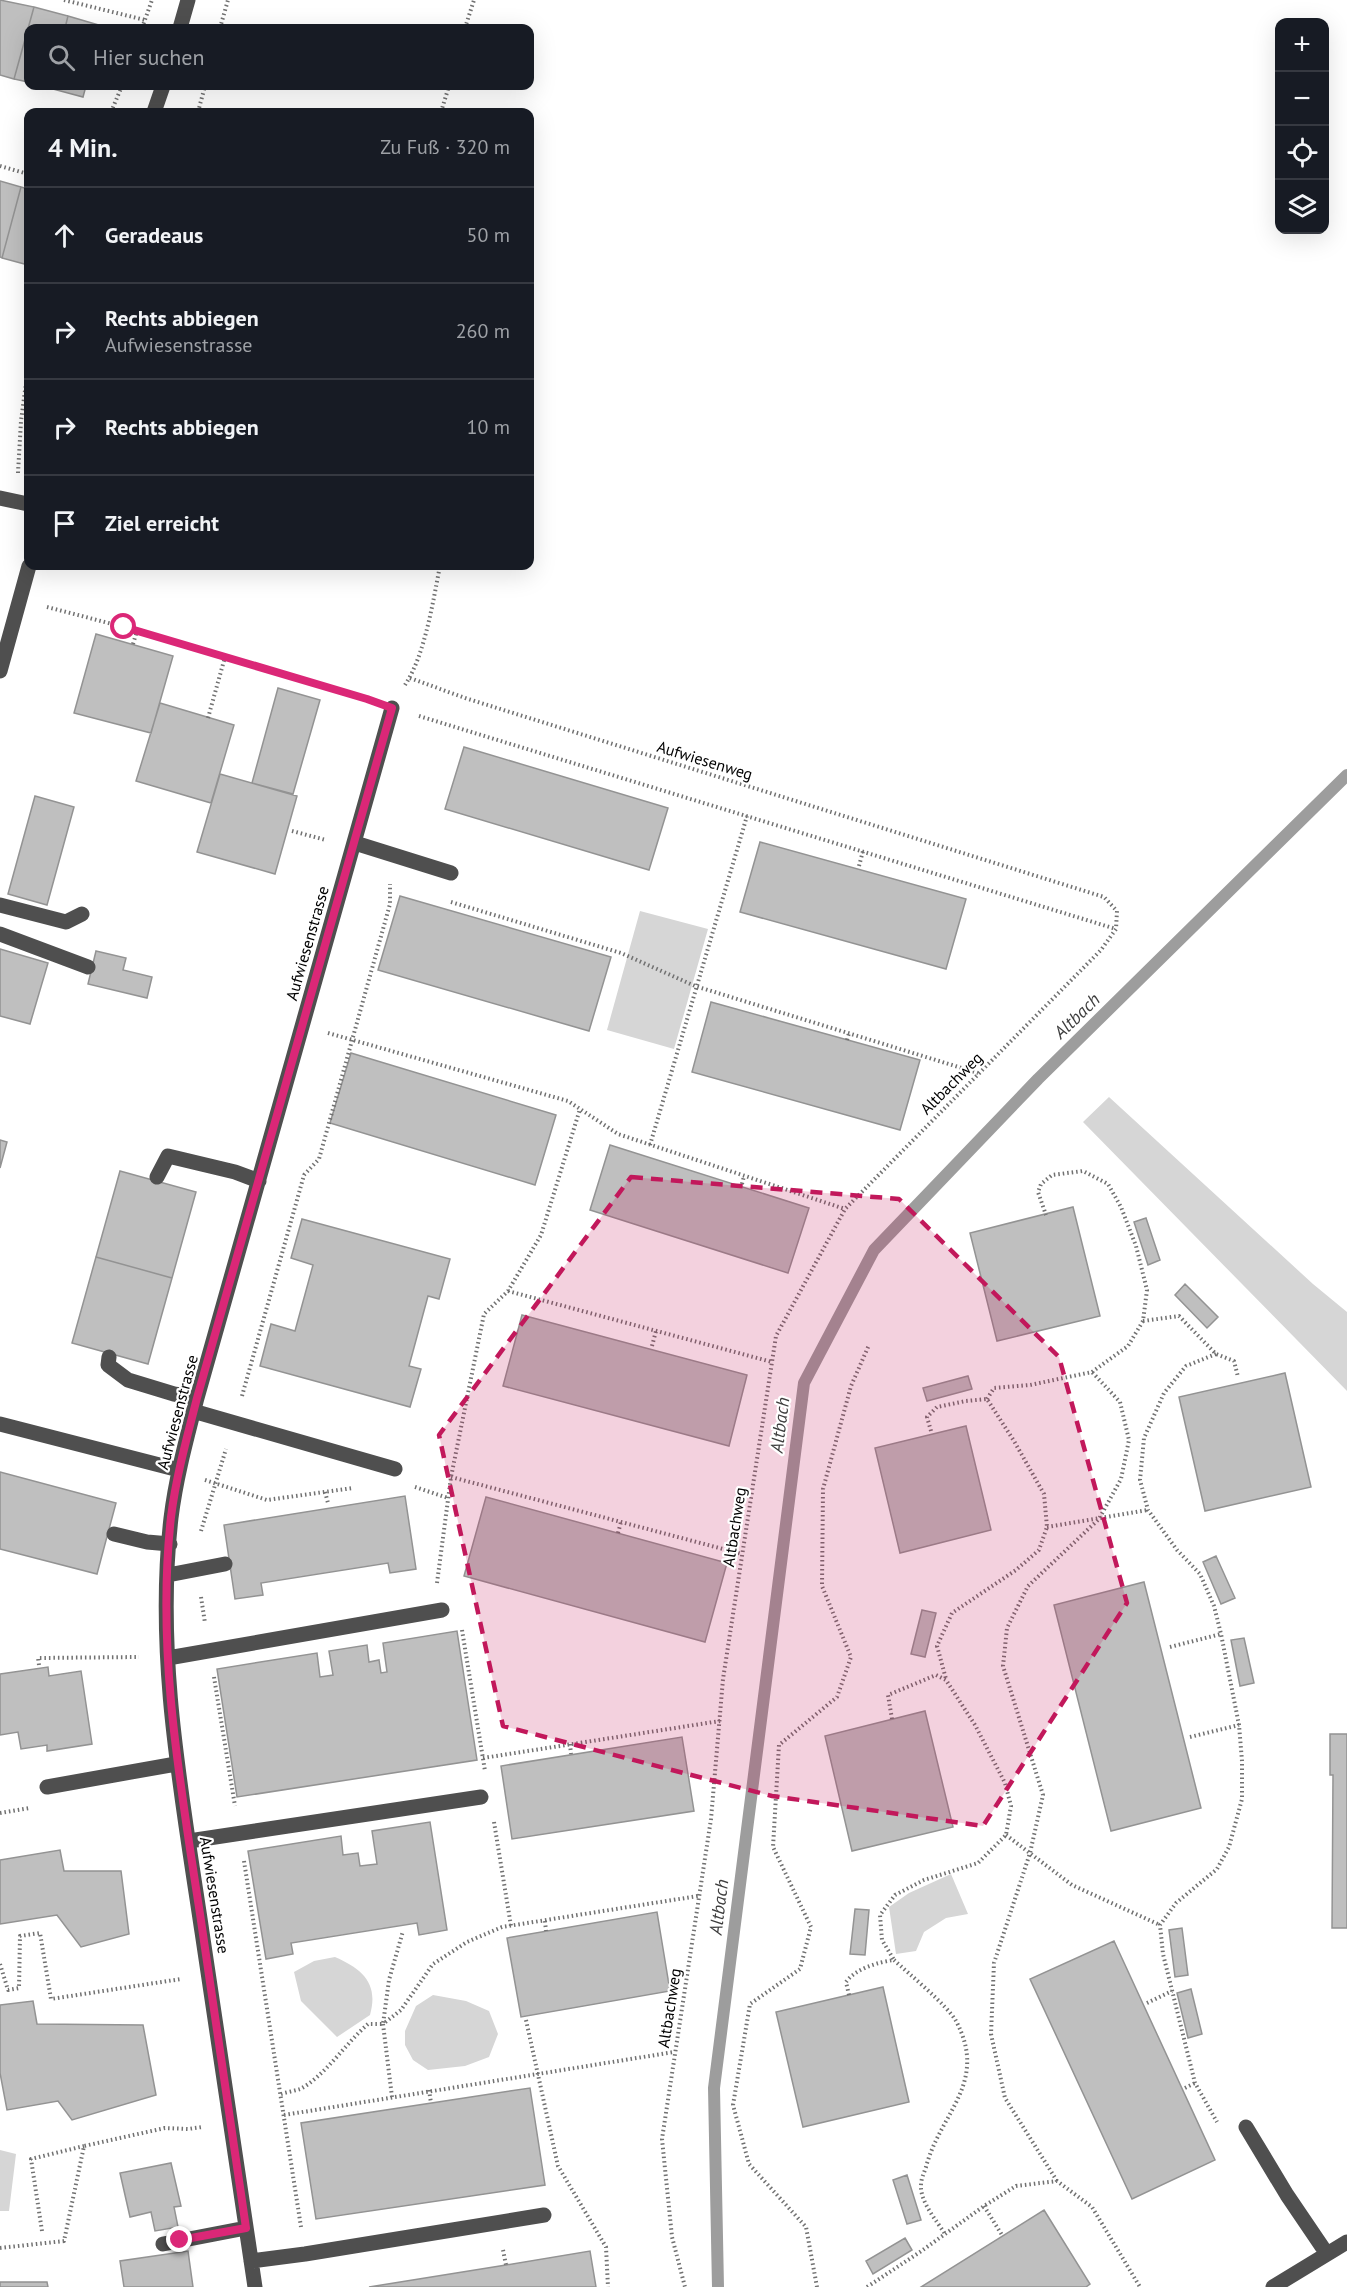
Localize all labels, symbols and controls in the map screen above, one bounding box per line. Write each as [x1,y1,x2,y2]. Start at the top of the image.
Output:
map controls [1275,18,1329,234]
button: + [1275,18,1329,72]
search box [24,24,534,90]
icon: search [45,41,78,74]
text: Hier suchen [93,43,205,71]
button: − [1275,72,1329,126]
button: locate [1275,126,1329,180]
text: 4 Min. [48,131,118,164]
text: Zu Fuß · 320 m [380,134,510,160]
button: layers [1275,180,1329,234]
icon: ahead [48,219,81,252]
text: Geradeaus [105,221,203,249]
text: 50 m [467,222,510,248]
text: Rechts abbiegen [105,304,259,332]
icon: right [48,315,81,348]
text: 260 m [456,318,510,344]
text: Aufwiesenstrasse [105,332,253,358]
icon: right [48,411,81,444]
text: Rechts abbiegen [105,413,259,441]
text: 10 m [467,414,510,440]
icon: arrive [48,507,81,540]
text: Ziel erreicht [105,509,219,537]
route start [110,613,136,639]
street label: Aufwiesenweg [655,736,755,784]
street label: Aufwiesenstrasse [281,884,333,1002]
water label: Altbach [1048,988,1105,1044]
street label: Altbachweg [916,1048,986,1118]
street label: Aufwiesenstrasse [152,1352,202,1472]
water label: Altbach [765,1396,794,1455]
street label: Altbachweg [718,1486,750,1568]
street label: Aufwiesenstrasse [196,1835,234,1955]
water label: Altbach [704,1878,733,1937]
street label: Altbachweg [653,1967,685,2049]
route end [166,2226,192,2252]

